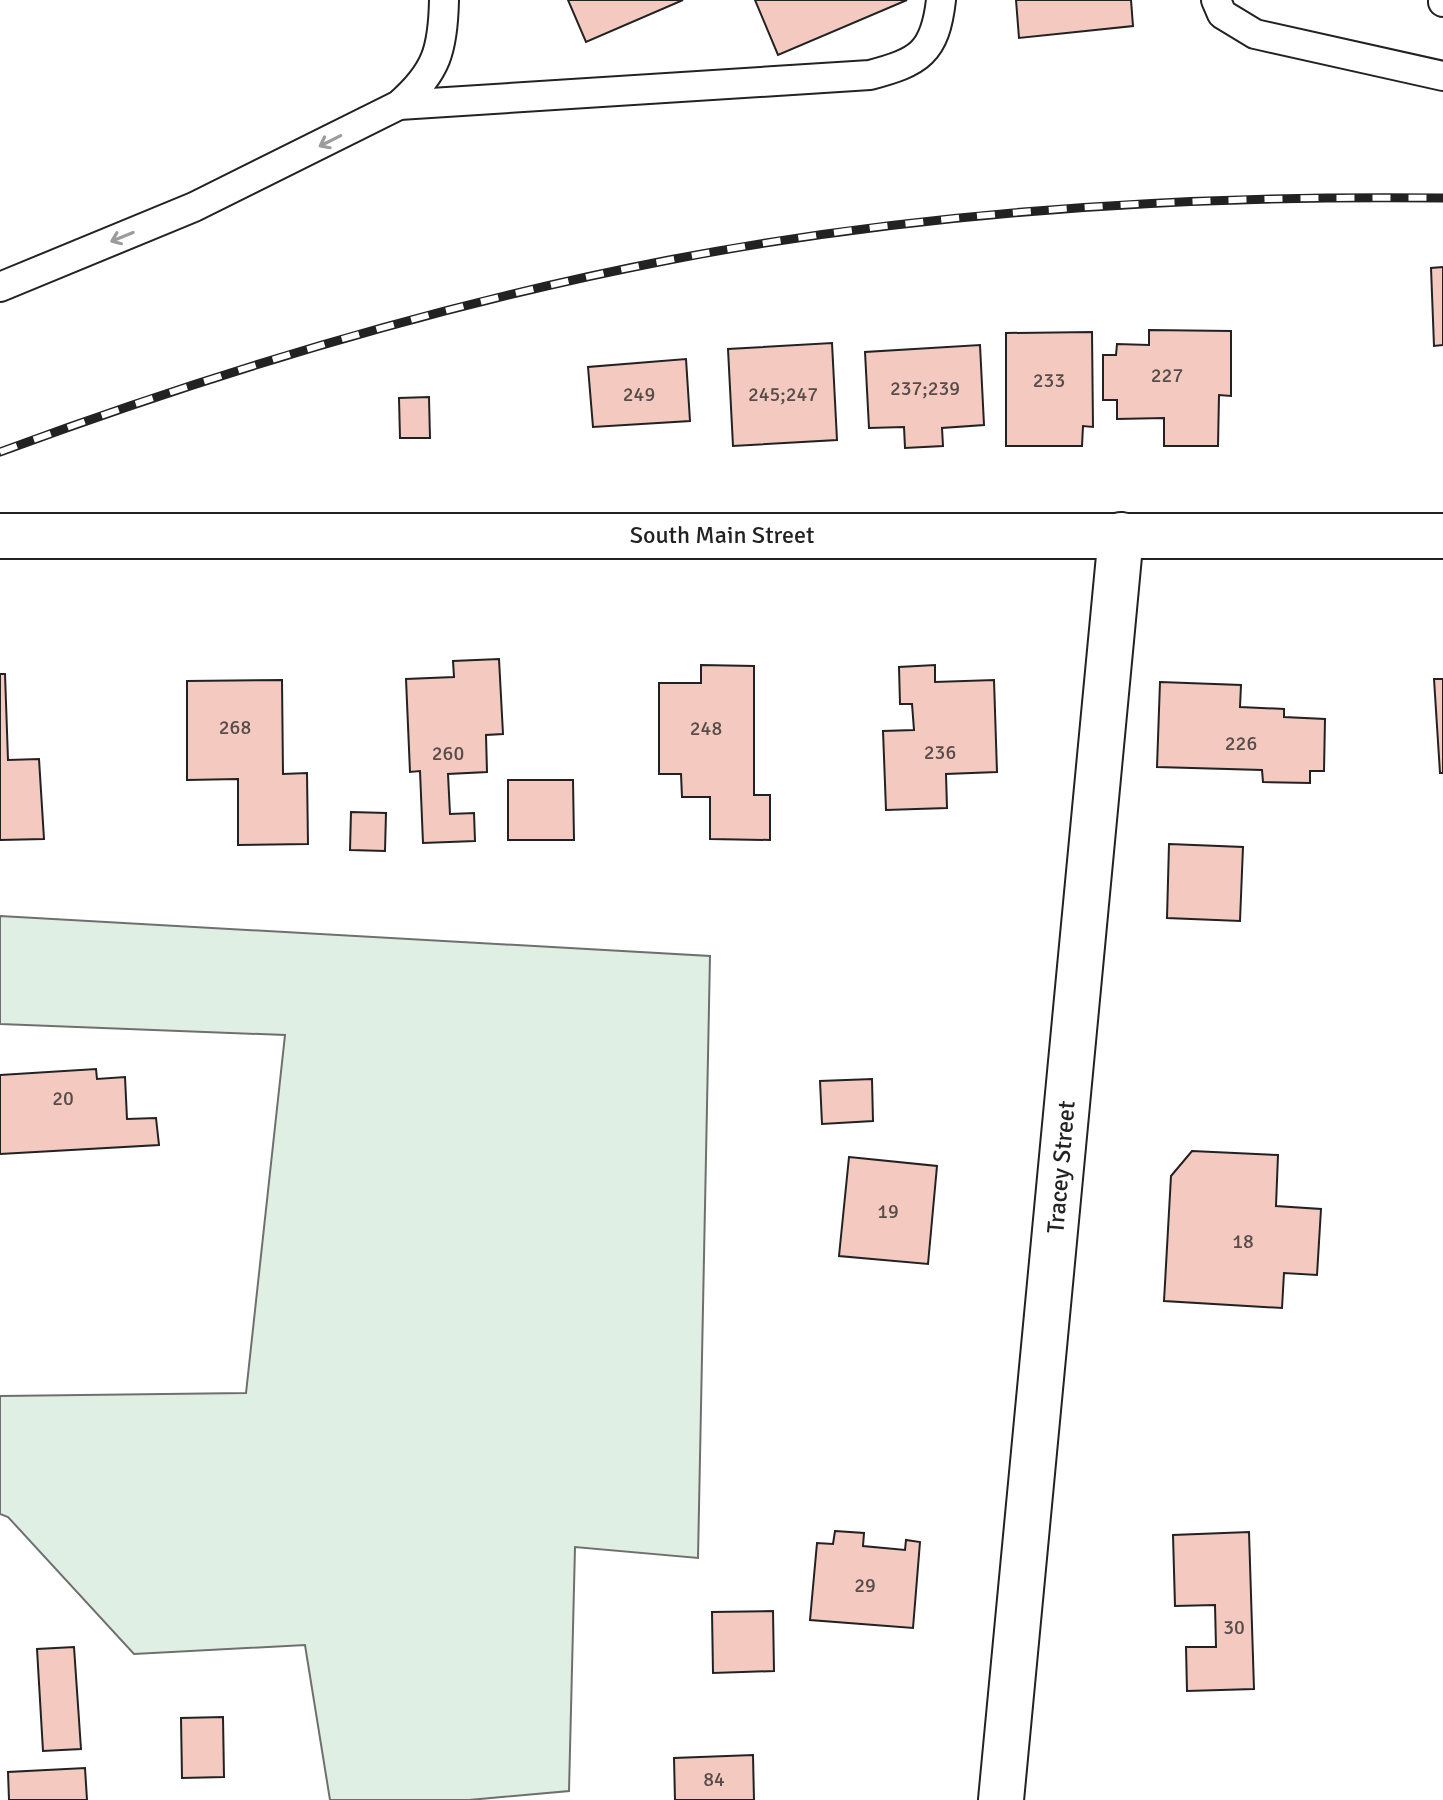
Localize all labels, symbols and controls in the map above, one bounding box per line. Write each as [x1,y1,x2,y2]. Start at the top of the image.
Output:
one-way arrow [319,133,342,149]
one-way arrow [110,231,135,245]
house number: 227 [1151,363,1183,388]
house number: 233 [1033,368,1065,393]
house number: 237;239 [890,376,960,401]
house number: 249 [623,382,655,407]
house number: 245;247 [748,382,818,407]
street label: South Main Street [630,520,814,550]
house number: 268 [219,715,251,740]
house number: 248 [690,716,722,741]
house number: 226 [1225,731,1257,756]
house number: 236 [924,740,956,765]
house number: 260 [432,741,464,766]
house number: 20 [52,1086,74,1111]
street label: Tracey Street [1040,1099,1082,1235]
house number: 19 [877,1199,899,1224]
house number: 18 [1232,1229,1254,1254]
house number: 29 [854,1573,876,1598]
house number: 30 [1223,1615,1245,1640]
house number: 84 [703,1767,725,1792]

